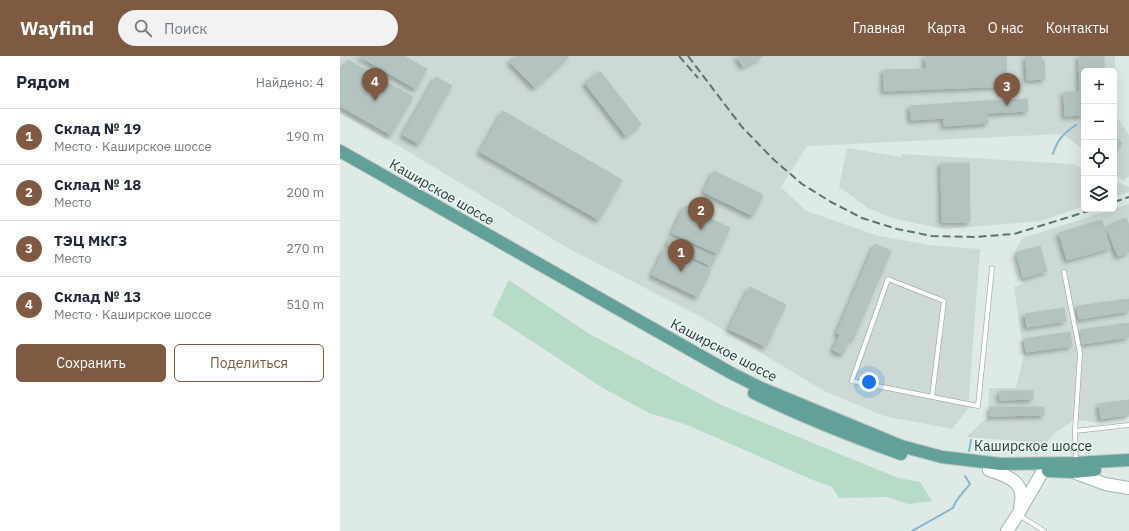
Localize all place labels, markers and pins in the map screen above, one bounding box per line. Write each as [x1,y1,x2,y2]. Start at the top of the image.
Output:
pin: 4 [362,68,388,101]
pin: 3 [994,73,1020,106]
pin: 2 [688,197,714,230]
pin: 1 [668,239,694,272]

